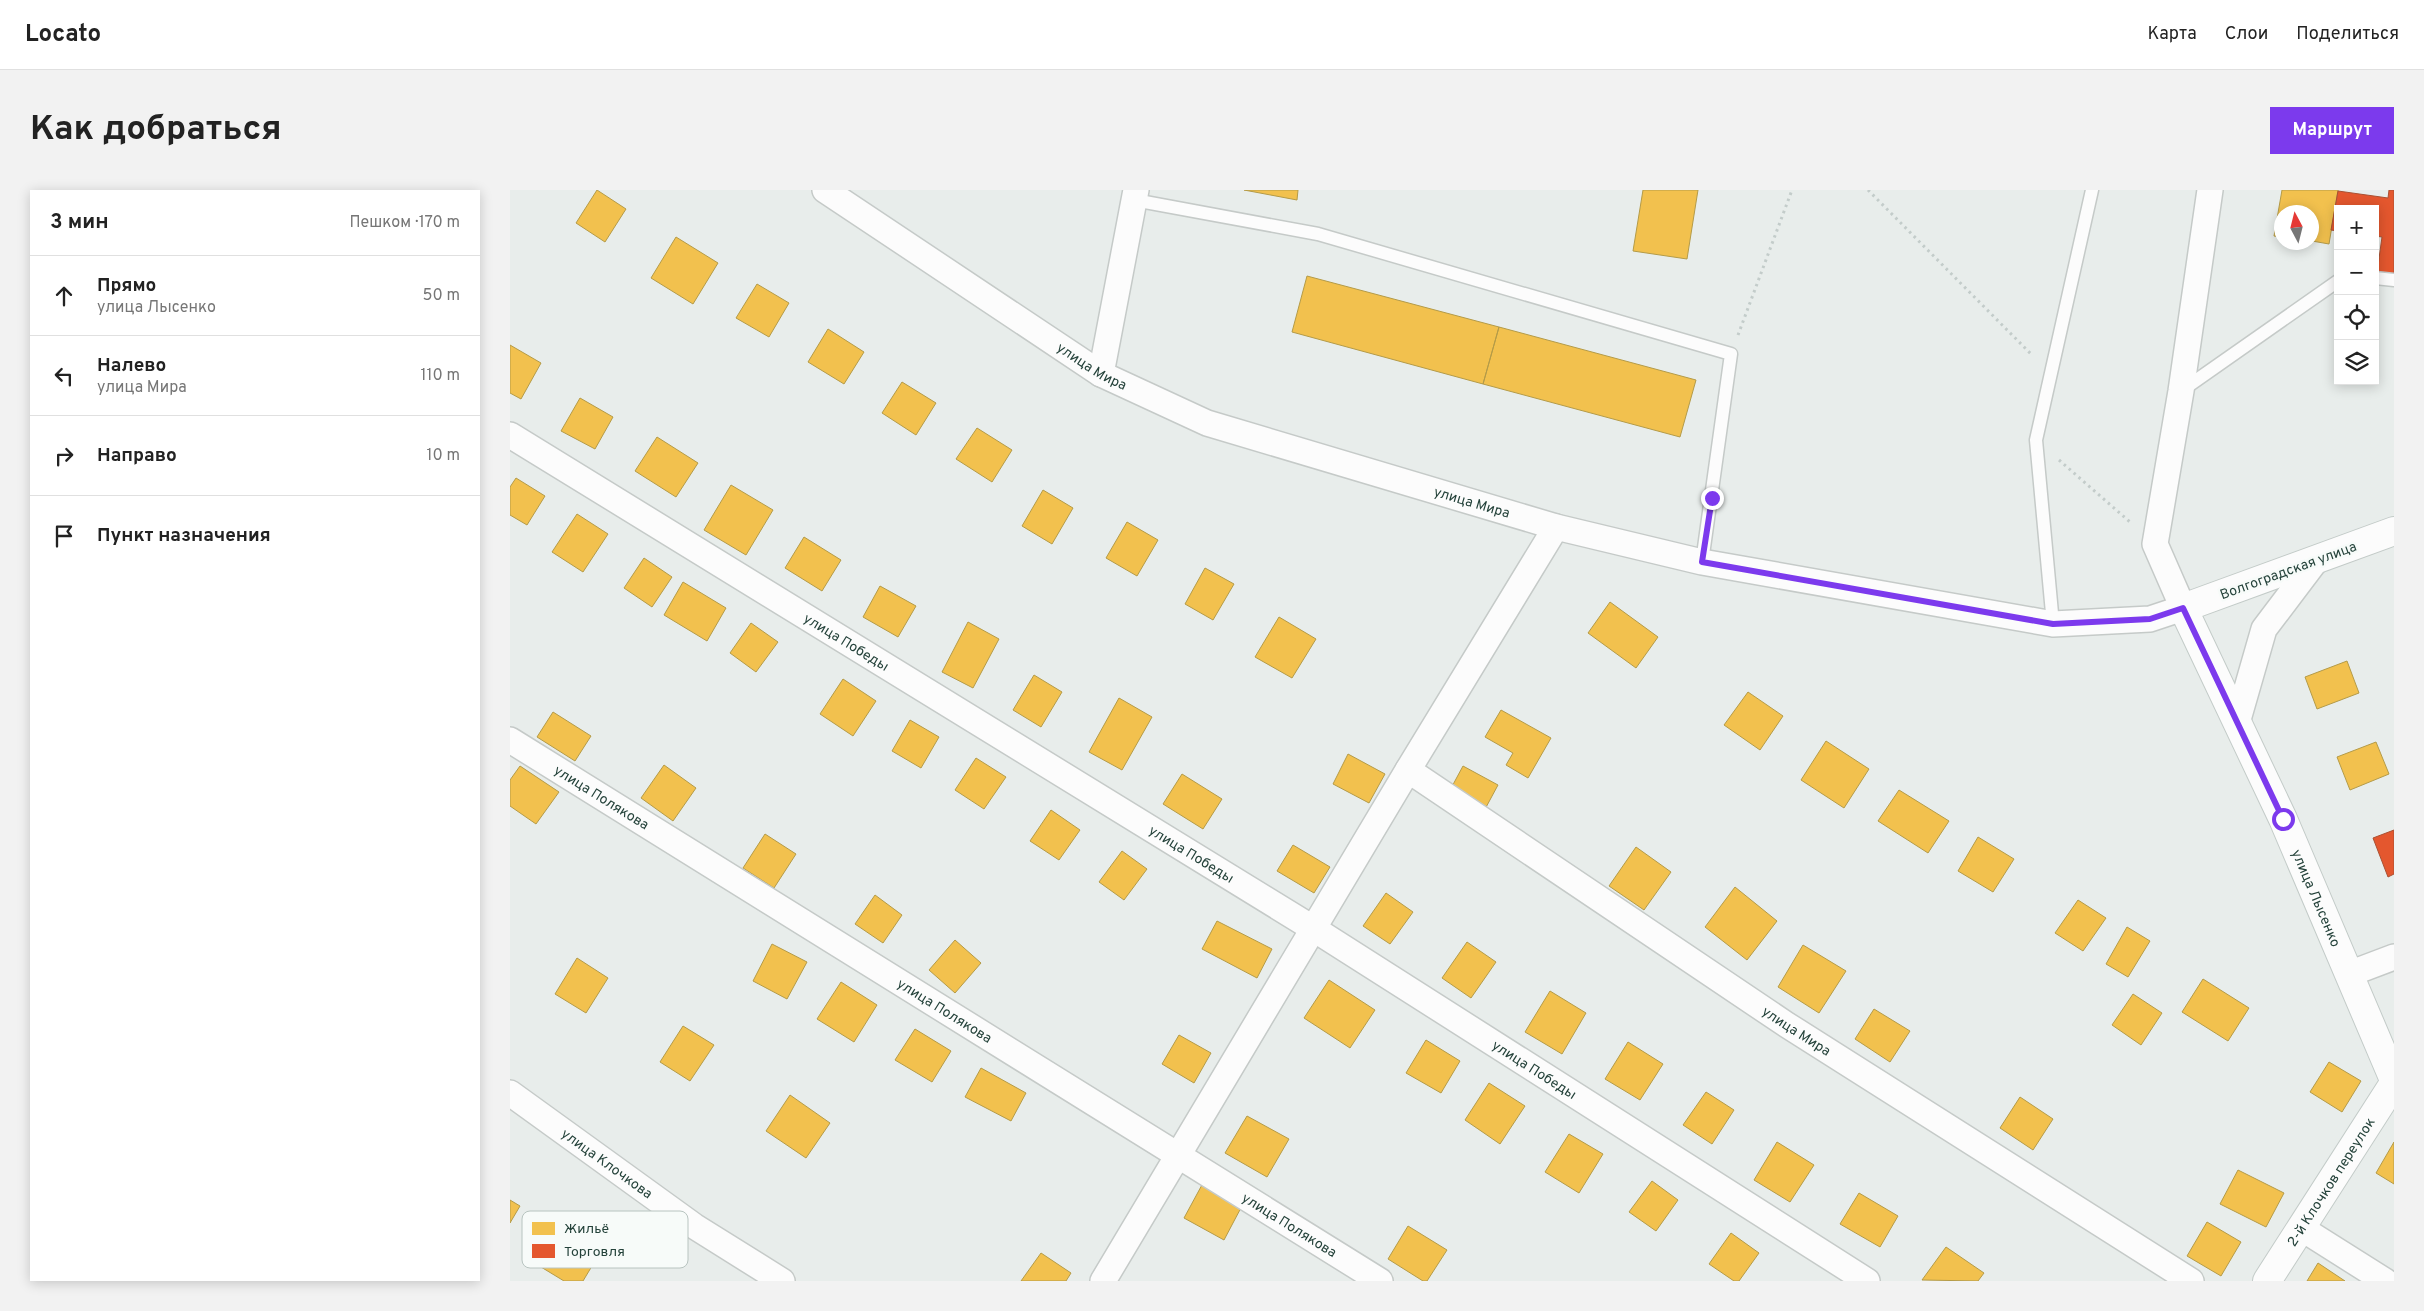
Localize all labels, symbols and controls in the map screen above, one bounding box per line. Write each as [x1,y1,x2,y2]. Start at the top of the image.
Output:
text: Locato [25,20,101,50]
text: Карта [2147,23,2197,46]
text: Слои [2225,23,2268,46]
text: Поделиться [2296,23,2399,46]
button: Маршрут [2270,107,2394,154]
text: Как добраться [30,108,282,152]
north arrow [2274,205,2319,250]
map controls [2334,205,2379,385]
button: + [2334,205,2379,250]
text: 3 мин [50,209,109,236]
text: Пешком · 170 m [349,213,460,233]
button: − [2334,250,2379,295]
text: Прямо [97,274,156,298]
icon: ahead [50,282,78,310]
text: 50 m [423,286,460,306]
button: locate [2334,295,2379,340]
text: улица Лысенко [97,298,216,318]
street label: улица Мира [1053,340,1129,395]
button: layers [2334,340,2379,385]
text: Налево [97,354,166,378]
icon: left [50,362,78,390]
text: 110 m [420,366,460,386]
text: улица Мира [97,378,187,398]
icon: right [50,442,78,470]
text: Направо [97,444,177,468]
text: 10 m [426,446,460,466]
street label: улица Мира [1431,484,1512,523]
route end [1701,487,1724,510]
icon: arrive [50,522,78,550]
text: Пункт назначения [97,524,271,548]
street label: Волгоградская улица [2218,539,2359,604]
street label: улица Победы [800,610,892,676]
street label: улица Полякова [550,762,652,834]
route start [2272,808,2295,831]
street label: улица Победы [1145,822,1237,888]
street label: улица Лысенко [2287,847,2344,950]
street label: улица Полякова [893,976,995,1048]
street label: улица Мира [1758,1004,1833,1060]
street label: улица Победы [1488,1037,1579,1104]
street label: 2-й Клочков переулок [2284,1115,2380,1250]
street label: улица Клочкова [557,1126,655,1203]
street label: улица Полякова [1238,1190,1339,1262]
legend [522,1211,688,1268]
text: Жильё [564,1221,609,1238]
text: Торговля [564,1244,625,1261]

